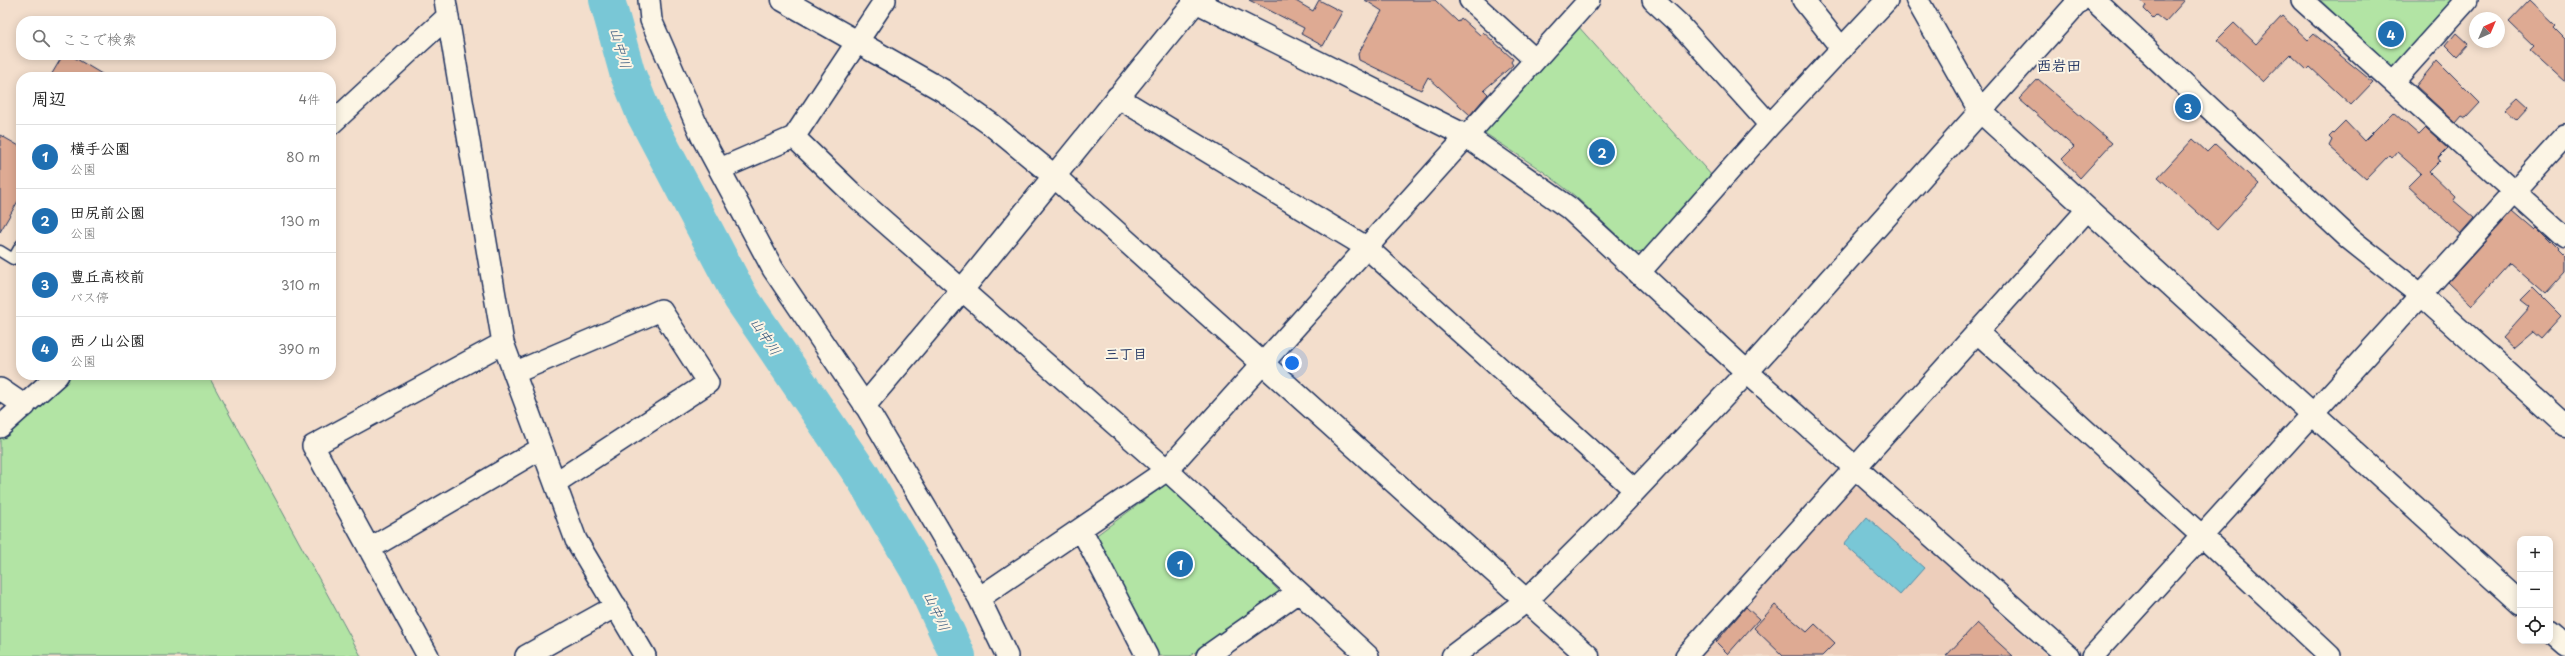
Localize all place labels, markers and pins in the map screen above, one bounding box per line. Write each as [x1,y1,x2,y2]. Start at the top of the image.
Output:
pin: 4 [2378,19,2404,49]
pin: 3 [2175,92,2201,122]
pin: 2 [1589,137,1615,167]
pin: 1 [1167,549,1193,579]

